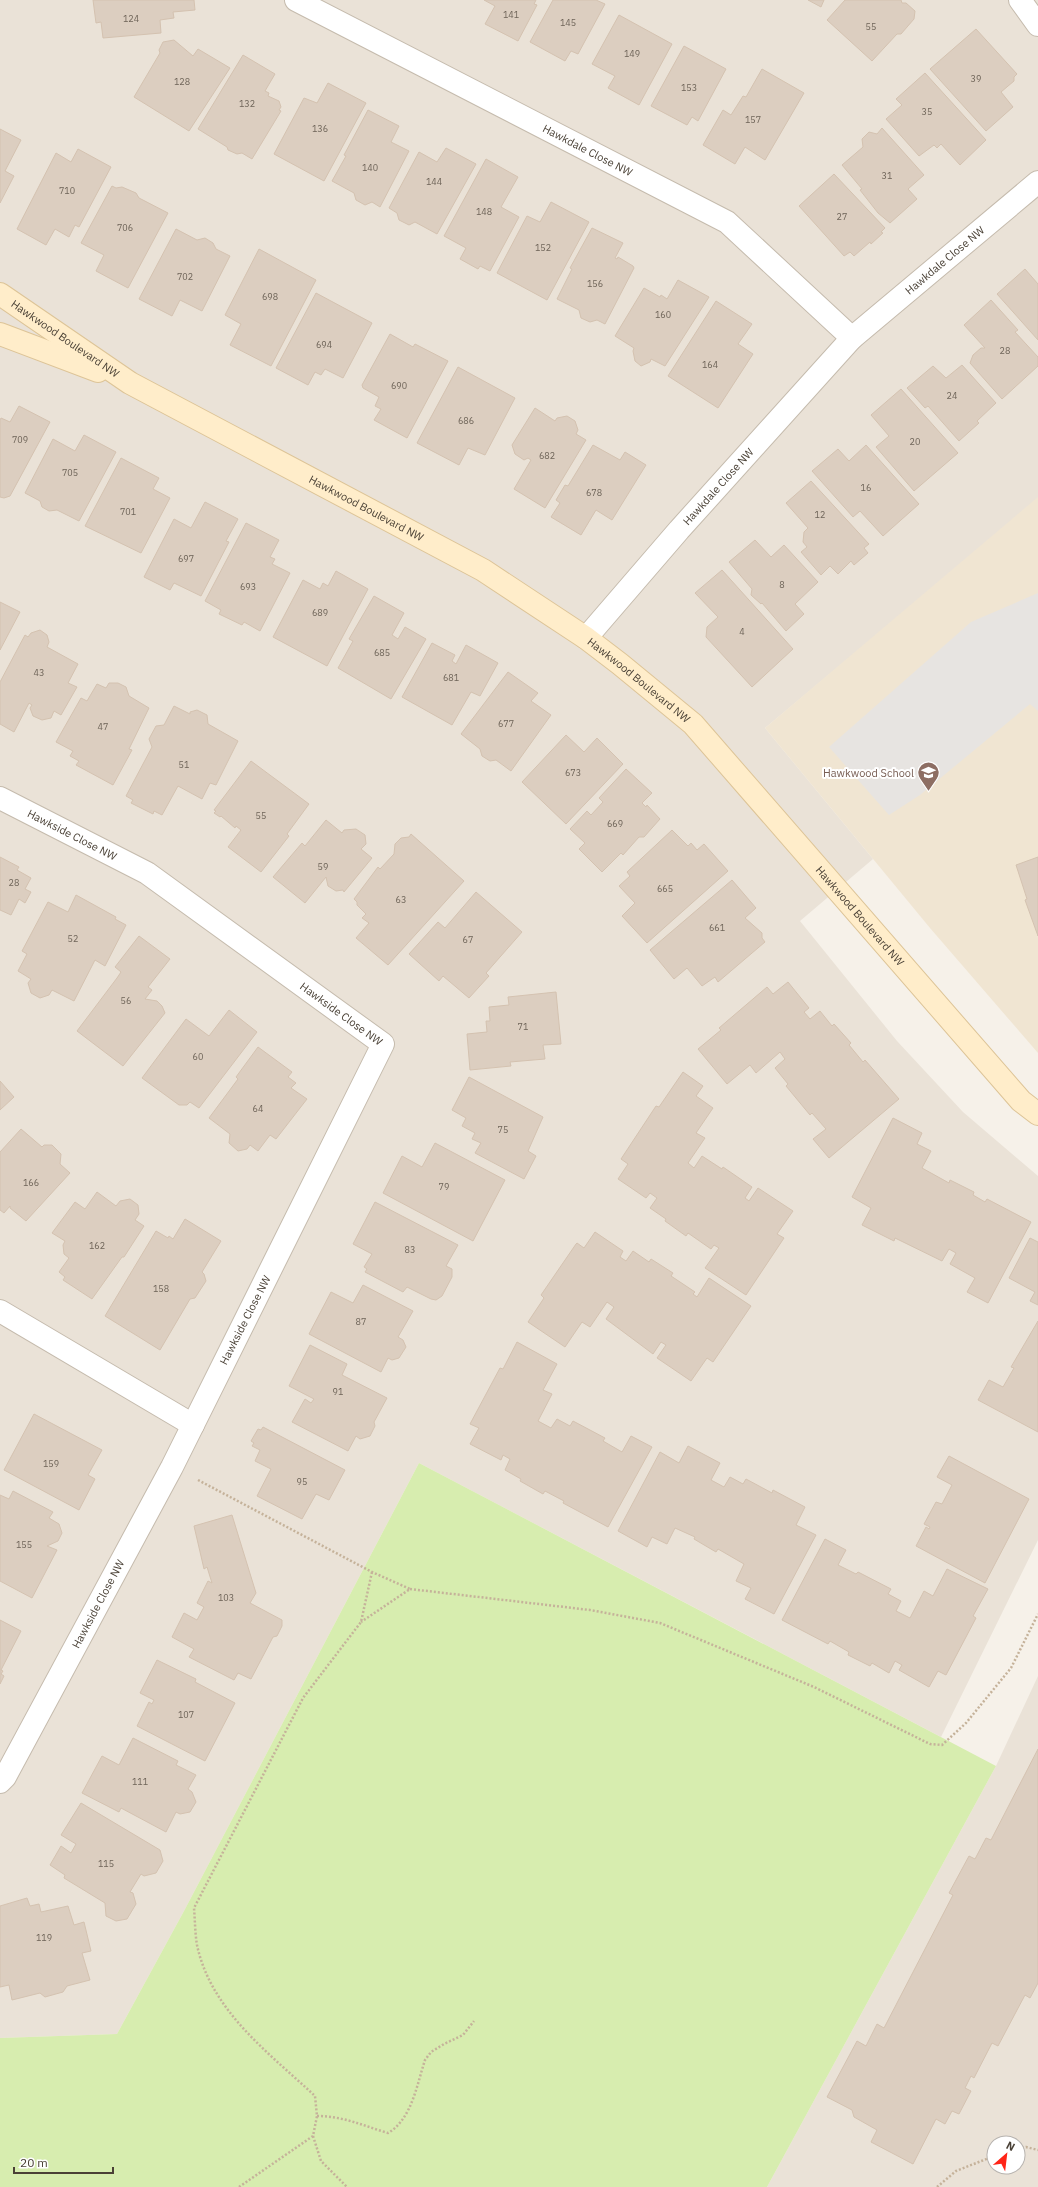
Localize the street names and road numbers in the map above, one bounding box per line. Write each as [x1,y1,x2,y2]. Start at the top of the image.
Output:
street label: Hawkdale Close NW [540,121,635,179]
street label: Hawkdale Close NW [902,223,987,297]
street label: Hawkwood Boulevard NW [8,297,122,381]
street label: Hawkdale Close NW [680,445,757,528]
street label: Hawkwood Boulevard NW [307,472,426,544]
street label: Hawkwood Boulevard NW [585,635,693,726]
street label: Hawkside Close NW [25,806,119,864]
street label: Hawkwood Boulevard NW [813,863,907,969]
street label: Hawkside Close NW [297,979,385,1048]
street label: Hawkside Close NW [216,1273,274,1367]
street label: Hawkside Close NW [69,1557,127,1651]

